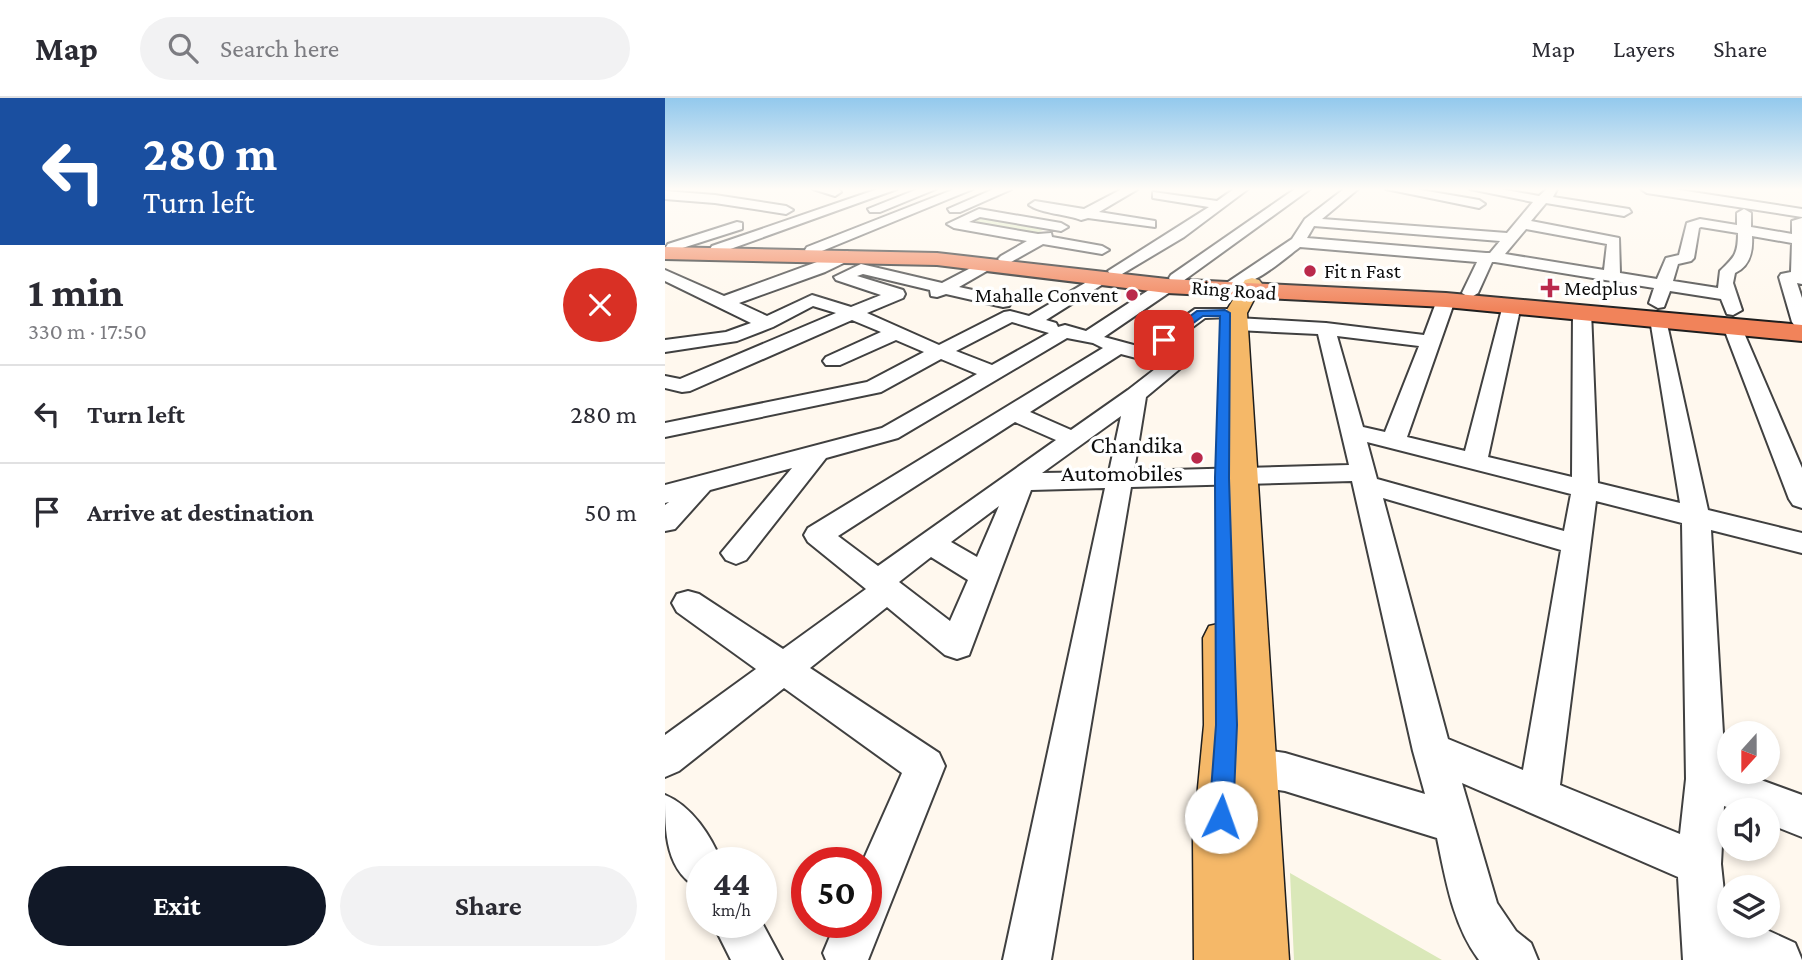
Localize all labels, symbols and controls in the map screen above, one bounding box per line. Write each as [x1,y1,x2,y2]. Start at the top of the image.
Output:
search box [140,17,630,80]
icon: search [164,29,202,67]
text: Map [35,30,98,67]
text: Search here [220,34,339,63]
text: Map [1531,35,1575,62]
text: Layers [1613,35,1675,62]
text: Share [1713,35,1767,62]
icon: left [28,126,119,217]
text: 280 m [143,126,277,181]
text: Turn left [143,184,254,220]
place label: Fit n Fast [1324,259,1402,283]
marker: Fit n Fast [1302,263,1318,279]
text: 1 min [28,268,124,315]
button: close [563,268,637,342]
street label: Ring Road [1191,275,1277,305]
place label: Medplus [1564,276,1638,300]
marker: Medplus [1542,280,1558,296]
place label: Mahalle Convent [975,283,1119,307]
marker: Mahalle Convent [1124,287,1140,303]
pin [1134,310,1194,370]
text: 330 m · 17:50 [28,318,147,344]
icon: arrive [1145,321,1183,359]
icon: left [28,395,66,433]
text: Turn left [87,400,185,429]
text: 280 m [570,400,637,429]
place label: Chandika Automobiles [1061,431,1183,486]
marker: Chandika Automobiles [1189,450,1205,466]
icon: arrive [28,493,66,531]
text: Arrive at destination [87,498,314,527]
text: 50 m [584,498,637,527]
north arrow [1717,721,1780,784]
map controls [1717,721,1780,938]
position arrow [1184,780,1258,854]
button: sound [1717,798,1780,861]
speed limit sign: 50 [791,847,882,938]
text: 44 [713,864,750,903]
button: Exit [28,866,326,946]
button: Share [340,866,637,946]
button: layers [1717,875,1780,938]
text: km/h [712,900,751,920]

